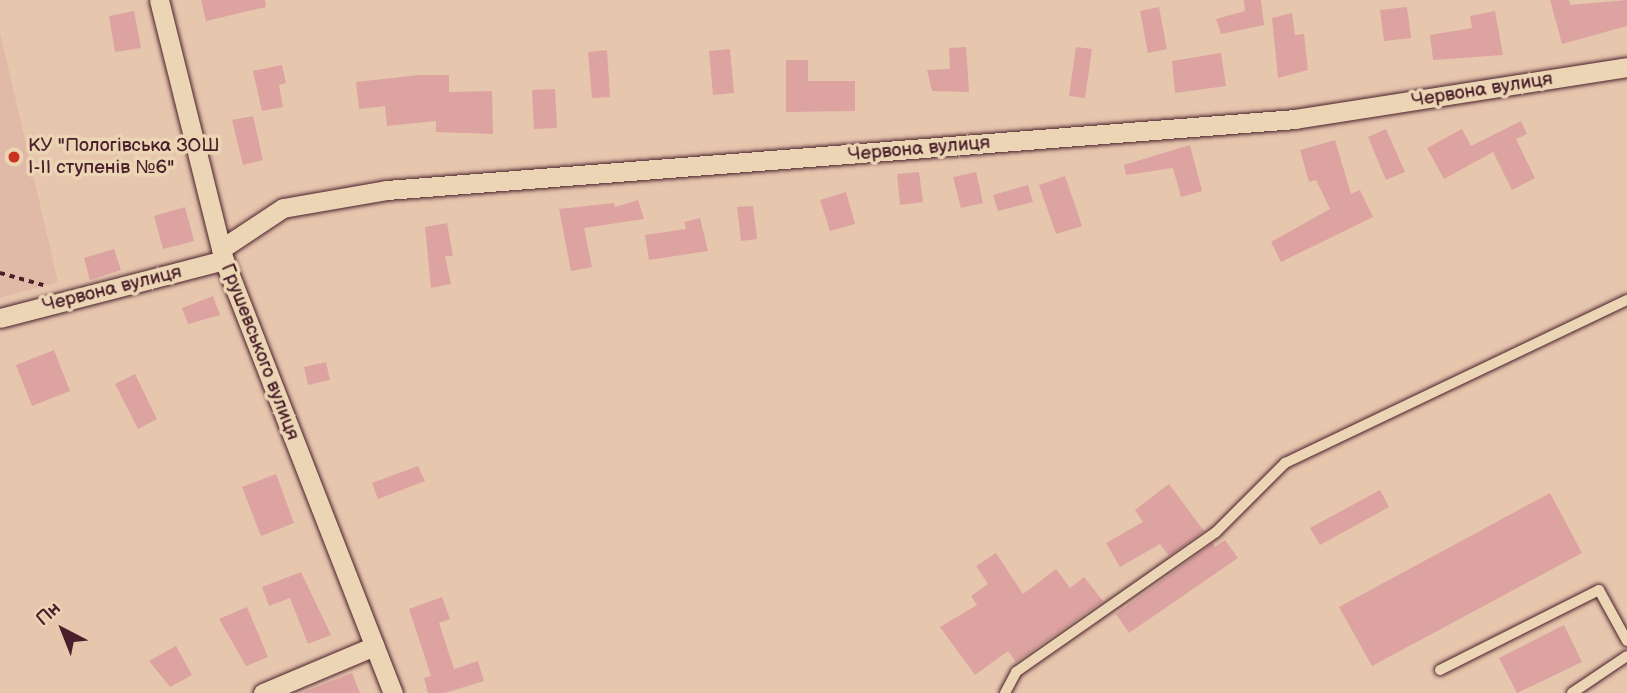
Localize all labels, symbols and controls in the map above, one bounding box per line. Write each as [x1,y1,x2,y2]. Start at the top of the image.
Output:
street label: Червона вулиця [1410,68,1554,112]
street label: Червона вулиця [847,131,991,167]
place label: КУ "Пологівська ЗОШ І-ІІ ступенів №6" [28,135,220,179]
marker: КУ "Пологівська ЗОШ І-ІІ ступенів №6" [6,149,22,165]
street label: Грушевського вулиця [216,260,304,444]
street label: Червона вулиця [40,261,184,317]
north arrow [28,595,98,665]
text: Пн [32,597,66,631]

